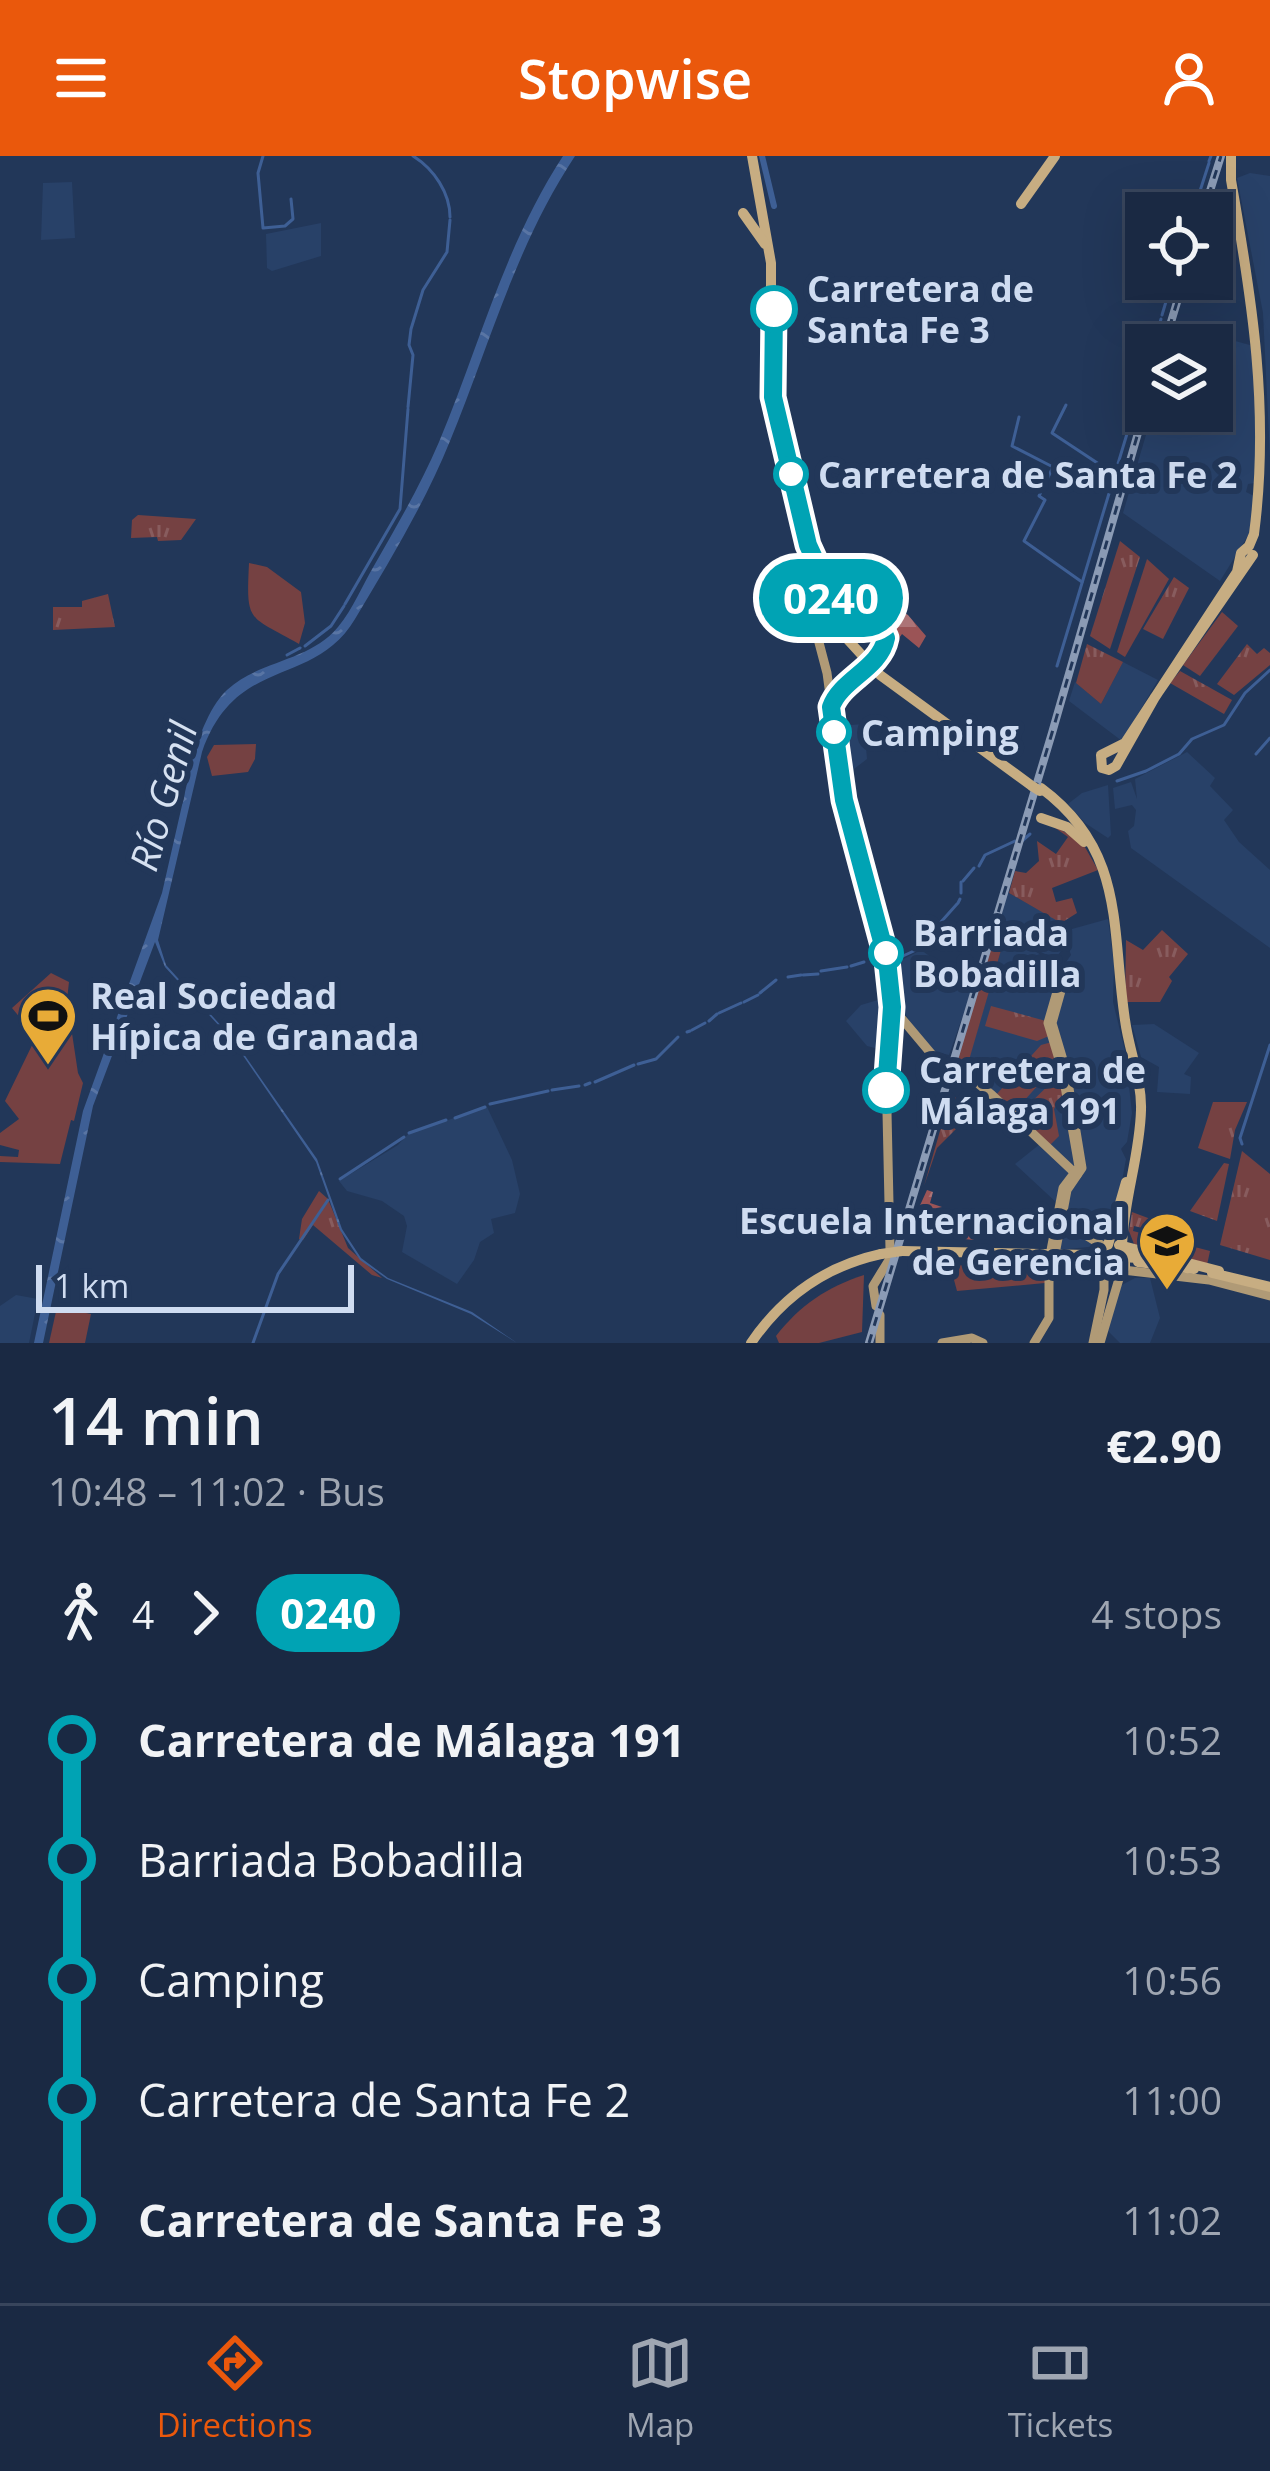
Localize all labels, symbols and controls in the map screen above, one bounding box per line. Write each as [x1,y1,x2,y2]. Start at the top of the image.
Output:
text: Stopwise [518,41,752,115]
icon: menu [48,45,114,111]
icon: person [1156,45,1222,111]
map controls [1125,192,1233,432]
button: locate [1125,192,1233,300]
place label: Carretera de Santa Fe 3 [807,264,1034,354]
marker: Carretera de Santa Fe 3 [752,287,796,331]
button: layers [1125,324,1233,432]
place label: Carretera de Santa Fe 2 [818,450,1237,499]
marker: Carretera de Santa Fe 2 [775,458,807,490]
line badge: 0240 [747,559,915,637]
text: 0240 [783,569,879,626]
place label: Camping [861,708,1019,757]
water label: Río Genil [116,714,209,877]
marker: Camping [818,716,850,748]
place label: Barriada Bobadilla [913,908,1082,998]
marker: Barriada Bobadilla [870,937,902,969]
place label: Real Sociedad Hípica de Granada [90,971,419,1061]
sports icon: Real Sociedad Hípica de Granada [17,985,79,1067]
place label: Carretera de Málaga 191 [919,1045,1146,1135]
marker: Carretera de Málaga 191 [864,1068,908,1112]
place label: Escuela Internacional de Gerencia [739,1196,1125,1286]
school or university icon: Escuela Internacional de Gerencia [1136,1210,1198,1292]
scale bar [36,1259,354,1312]
text: 1 km [54,1263,129,1308]
text: 14 min [48,1374,264,1464]
text: €2.90 [1106,1415,1222,1476]
text: 10:48 – 11:02 · Bus [48,1464,385,1517]
icon: walk [48,1580,114,1646]
icon: forward [172,1580,238,1646]
text: 0240 [280,1584,376,1641]
text: 4 [132,1587,154,1640]
text: 4 stops [1091,1587,1222,1640]
text: Carretera de Málaga 191 [138,1709,686,1770]
text: 10:52 [1123,1713,1222,1766]
text: Barriada Bobadilla [138,1829,525,1890]
text: 10:53 [1123,1833,1222,1886]
text: Camping [138,1949,324,2010]
text: 10:56 [1123,1953,1222,2006]
text: Carretera de Santa Fe 2 [138,2069,630,2130]
text: 11:00 [1123,2073,1222,2126]
text: Carretera de Santa Fe 3 [138,2189,662,2250]
text: 11:02 [1123,2193,1222,2246]
tab: Directions [157,2330,313,2447]
tab: Map [626,2330,694,2447]
tab: Tickets [1008,2330,1113,2447]

